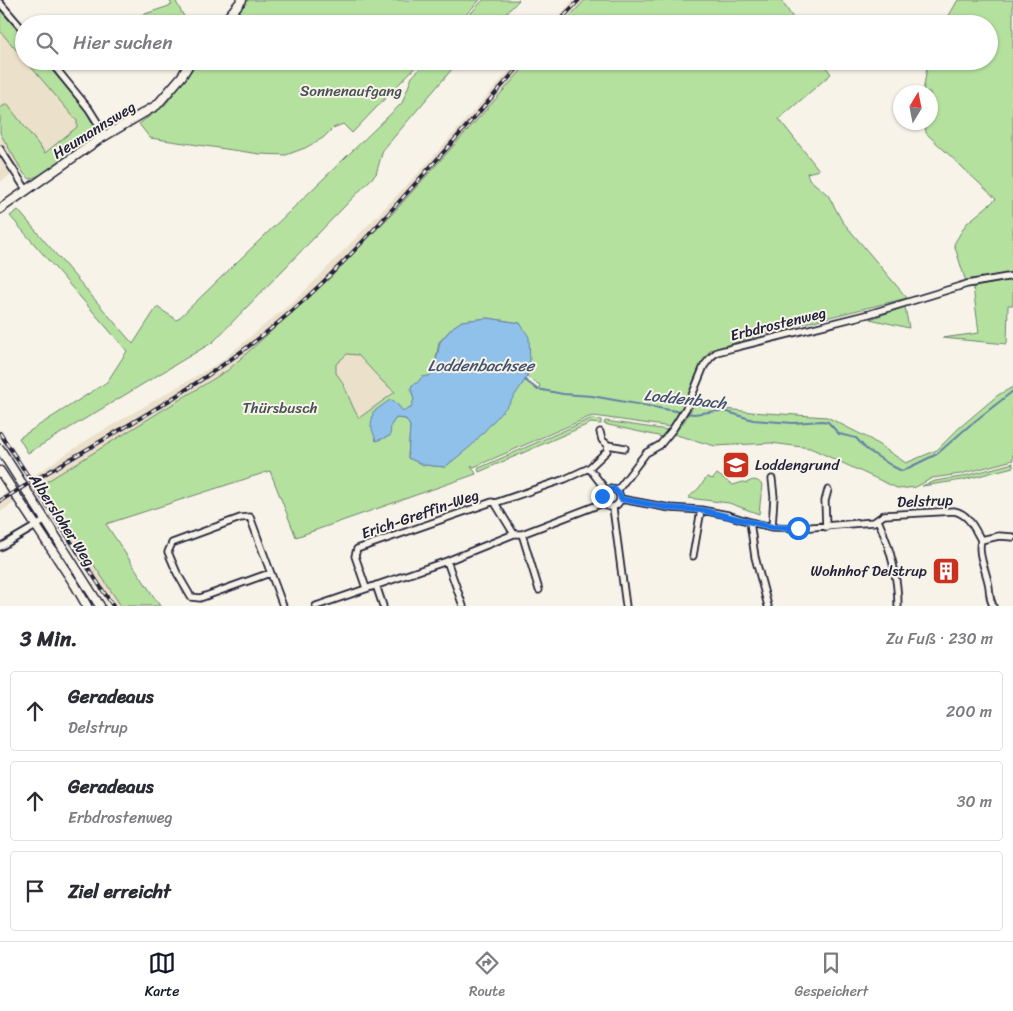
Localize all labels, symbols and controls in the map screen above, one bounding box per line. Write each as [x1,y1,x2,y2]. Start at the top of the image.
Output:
search box [15,15,998,70]
text: Hier suchen [73,26,173,59]
icon: search [33,29,61,57]
park label: Sonnenaufgang [300,78,402,104]
north arrow [893,85,938,130]
street label: Heumannsweg [47,94,141,166]
street label: Erbdrostenweg [727,300,829,348]
water label: Loddenbachsee [428,351,536,380]
water label: Loddenbach [642,380,729,418]
park label: Thürsbusch [242,395,318,421]
school or university icon: Loddengrund [721,450,751,480]
place label: Loddengrund [755,452,840,478]
street label: Albersloher Weg [21,467,102,572]
street label: Erich-Greffin-Weg [358,482,482,546]
route end [591,485,614,508]
street label: Delstrup [897,487,954,515]
route start [787,517,810,540]
building icon: Wohnhof Delstrup [931,556,961,586]
place label: Wohnhof Delstrup [811,558,927,584]
text: 3 Min. [20,620,78,658]
text: Zu Fuß · 230 m [886,624,993,653]
text: Geradeaus [68,680,154,713]
icon: ahead [21,697,49,725]
text: 200 m [946,697,992,726]
text: Delstrup [68,713,128,742]
text: Geradeaus [68,770,154,803]
icon: ahead [21,787,49,815]
text: 30 m [957,787,992,816]
text: Erbdrostenweg [68,803,173,832]
text: Ziel erreicht [68,875,171,908]
icon: arrive [21,877,49,905]
tab: Karte [145,949,179,1004]
tab: Route [469,949,505,1004]
tab: Gespeichert [795,949,868,1004]

